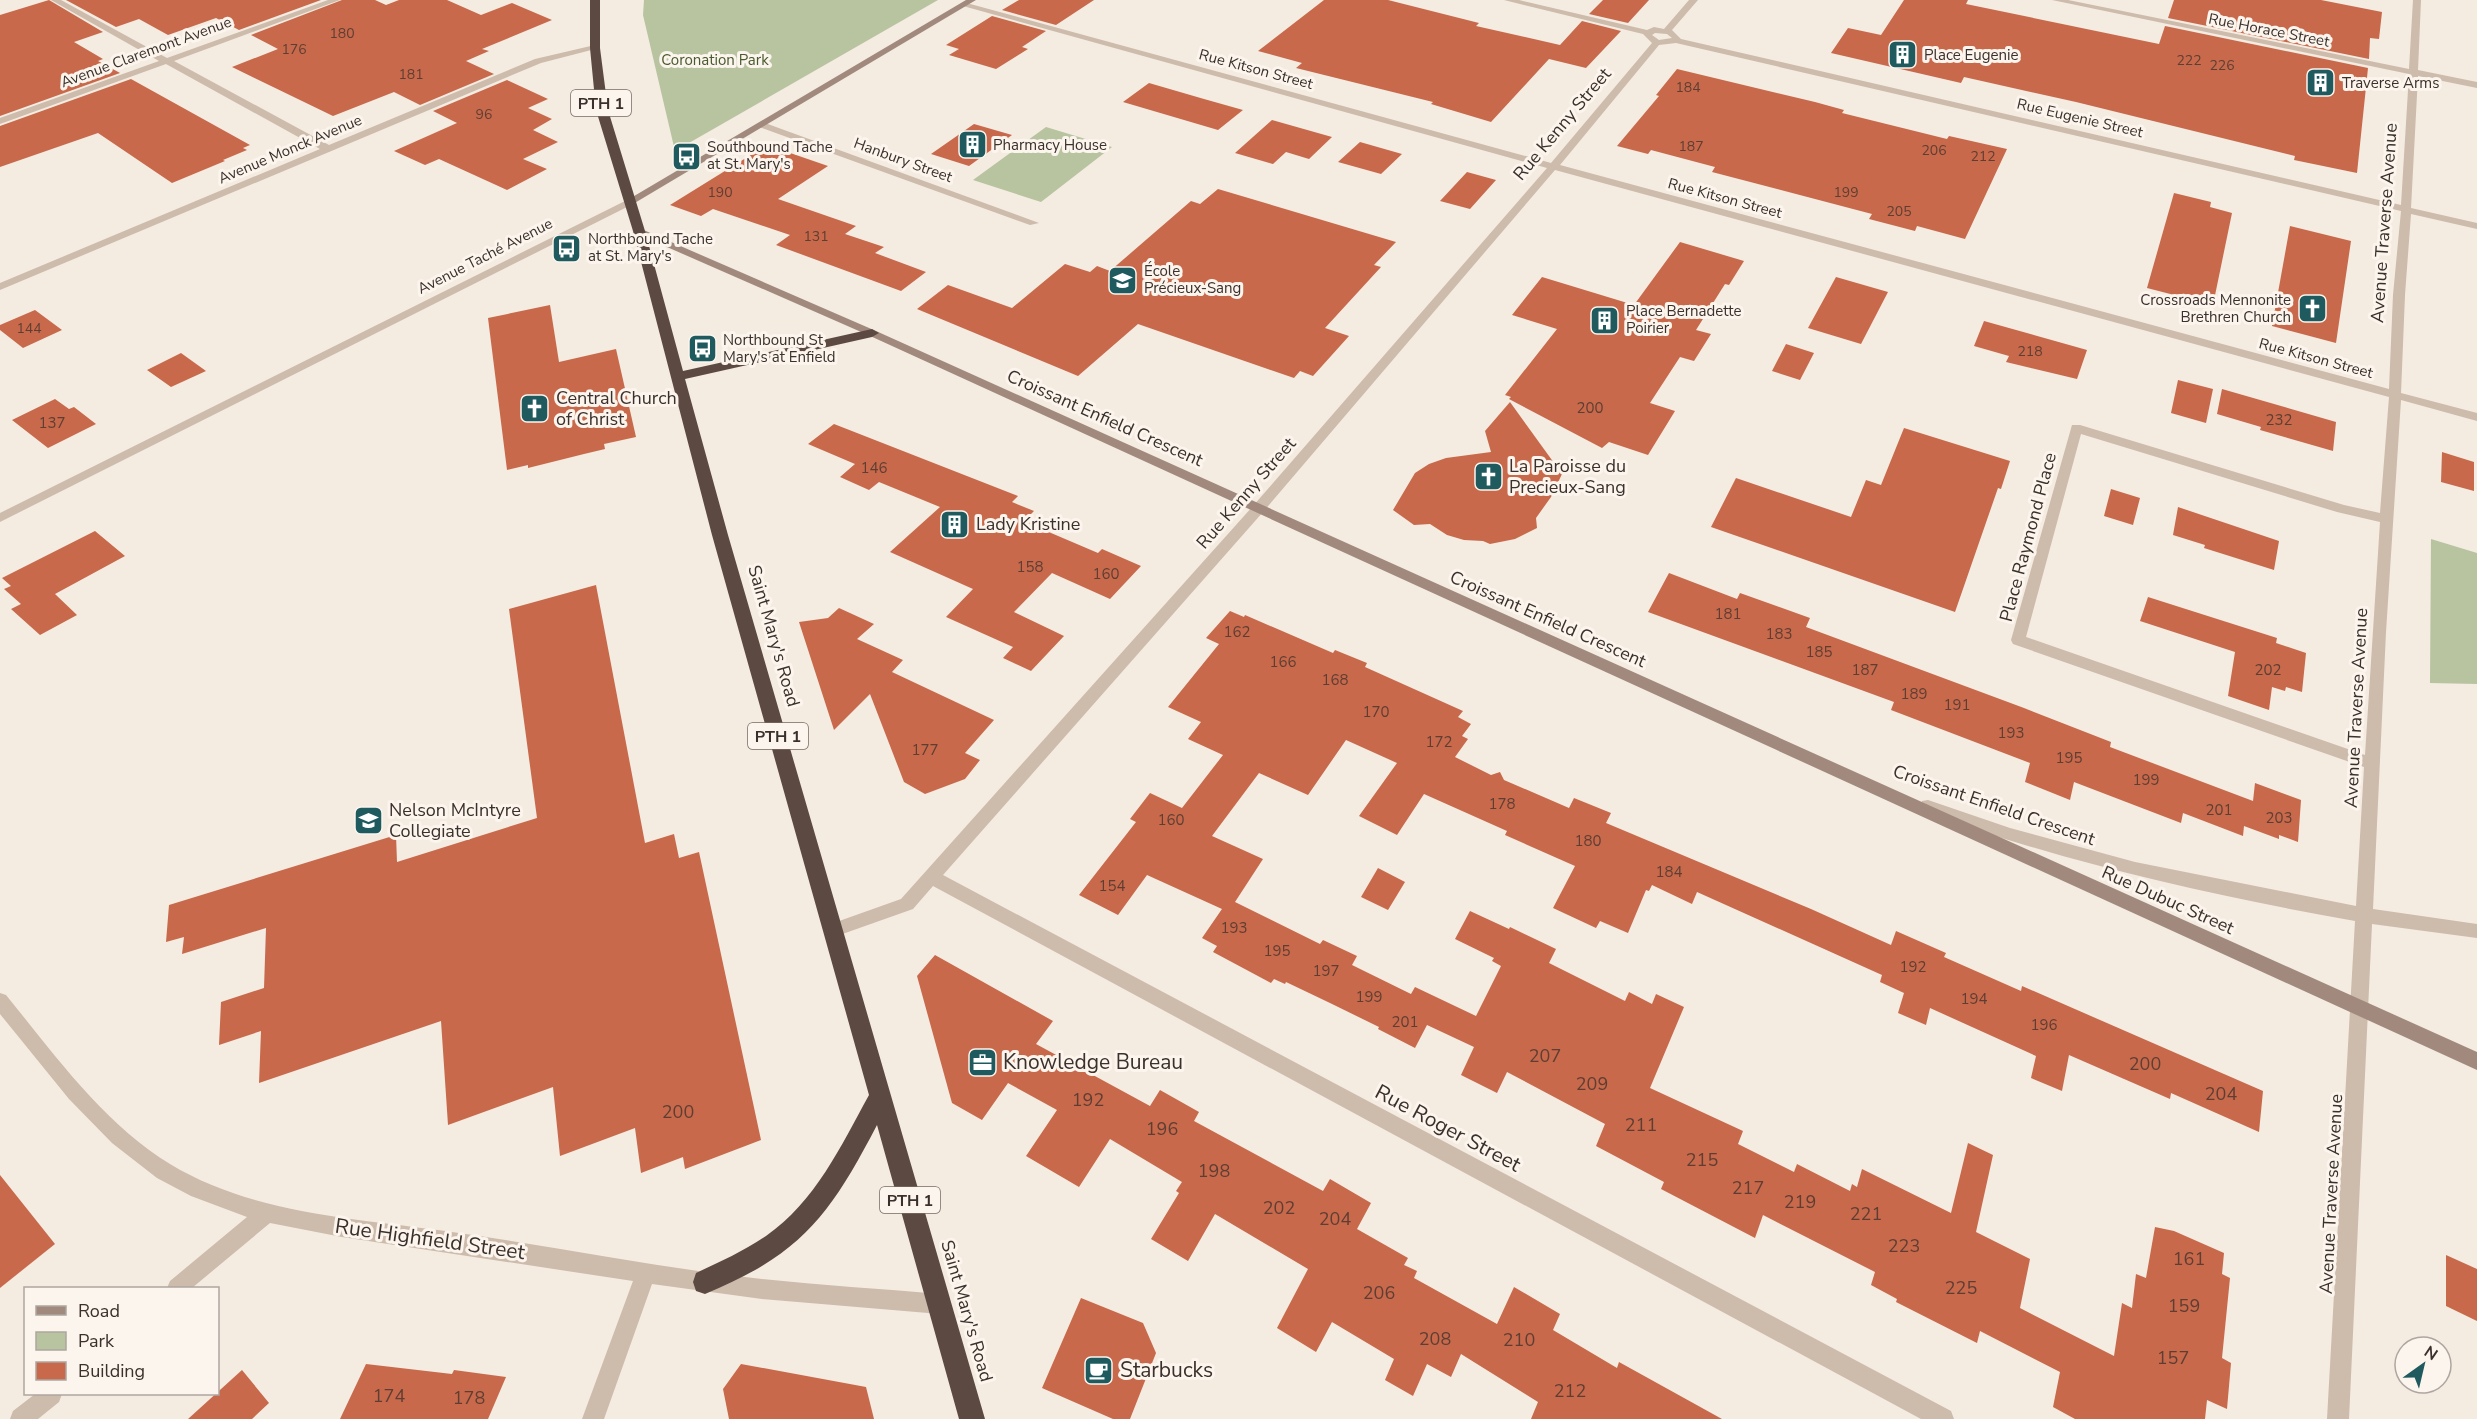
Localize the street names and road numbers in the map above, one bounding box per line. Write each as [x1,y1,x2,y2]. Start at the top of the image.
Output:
street label: Rue Horace Street [2207,8,2332,52]
street label: Avenue Claremont Avenue [58,12,234,92]
street label: Rue Kitson Street [1197,44,1316,94]
street label: Rue Kenny Street [1508,62,1617,185]
road number: PTH 1 [571,90,631,116]
street label: Rue Eugenie Street [2015,94,2146,142]
street label: Avenue Monck Avenue [215,110,365,188]
street label: Avenue Traverse Avenue [2365,122,2403,324]
street label: Hanbury Street [851,133,956,187]
street label: Rue Kitson Street [1666,173,1785,223]
street label: Avenue Taché Avenue [414,213,556,299]
street label: Rue Kitson Street [2257,333,2376,383]
street label: Croissant Enfield Crescent [1003,364,1207,472]
street label: Rue Kenny Street [1191,432,1302,554]
street label: Place Raymond Place [1994,450,2062,624]
street label: Saint Mary's Road [742,562,806,710]
street label: Croissant Enfield Crescent [1446,565,1650,673]
street label: Avenue Traverse Avenue [2339,607,2373,809]
road number: PTH 1 [748,723,808,749]
street label: Croissant Enfield Crescent [1890,759,2099,851]
street label: Rue Dubuc Street [2098,860,2239,940]
street label: Rue Roger Street [1370,1078,1526,1179]
street label: Avenue Traverse Avenue [2314,1093,2348,1295]
road number: PTH 1 [880,1187,940,1213]
street label: Rue Highfield Street [333,1212,527,1266]
street label: Saint Mary's Road [935,1237,999,1385]

